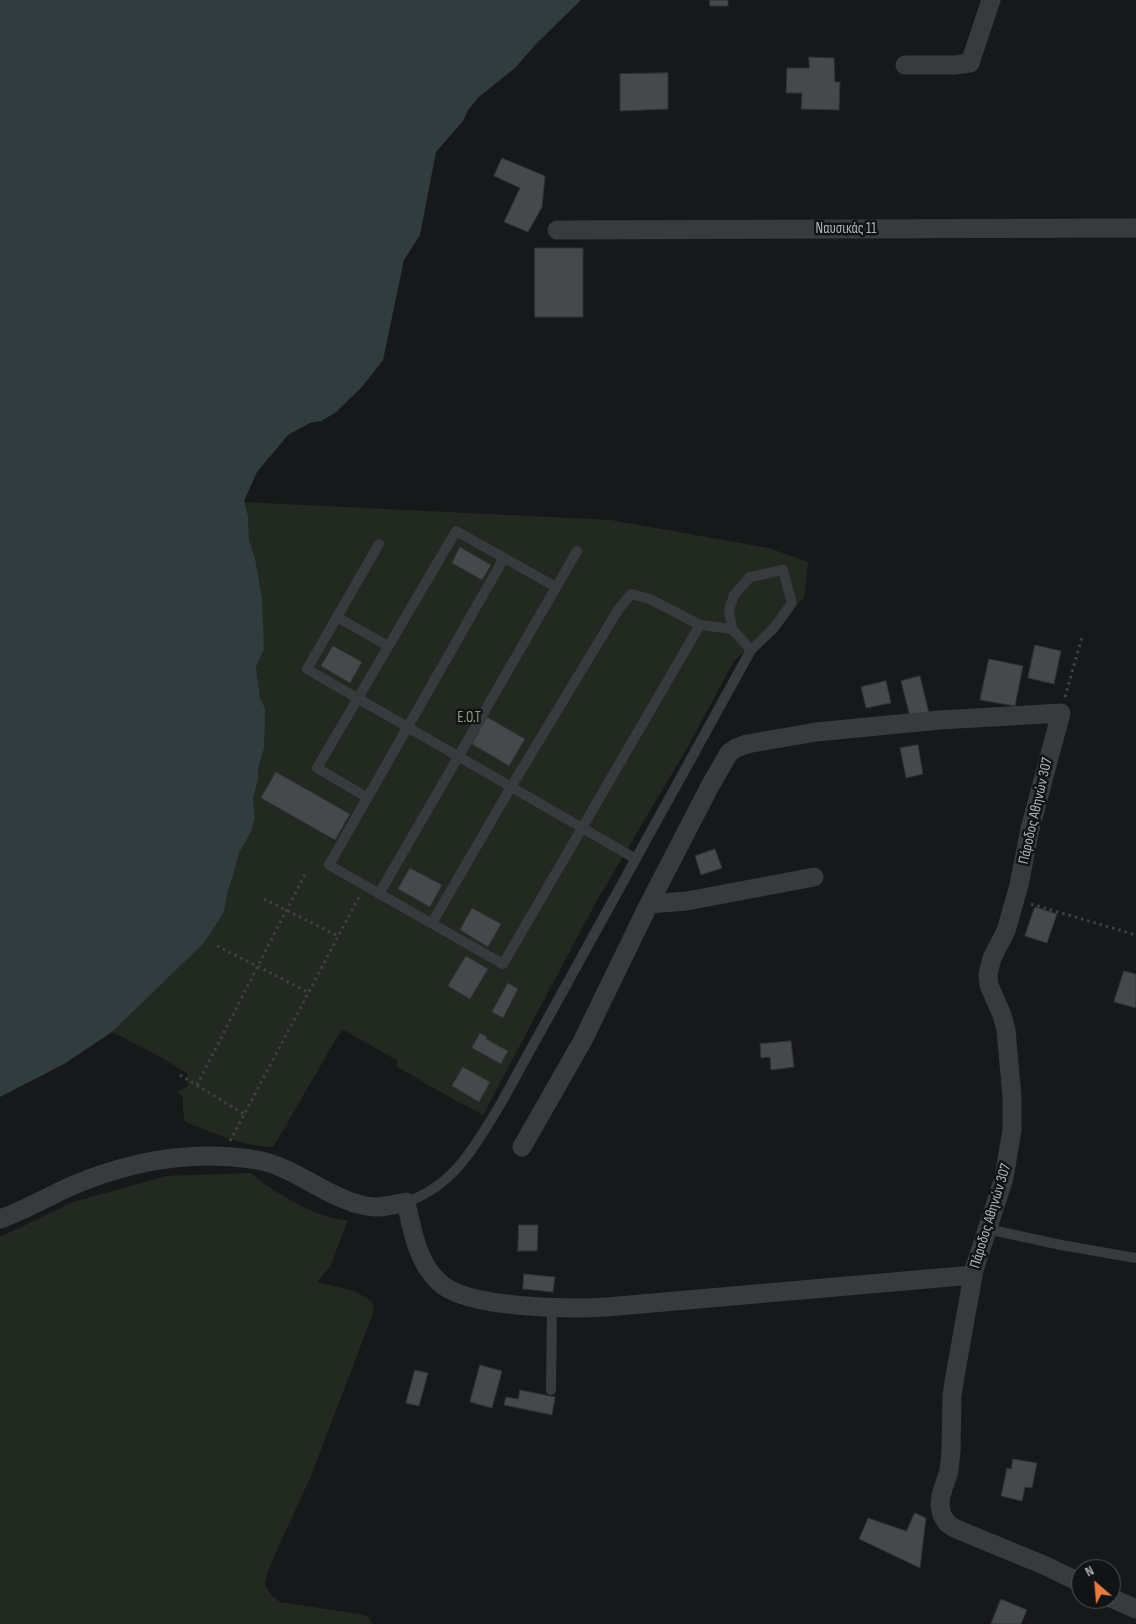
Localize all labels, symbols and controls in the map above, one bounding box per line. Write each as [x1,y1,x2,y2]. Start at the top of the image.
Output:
street label: Ναυσικάς 11 [816,220,876,238]
park label: E.O.T [457,709,481,727]
street label: Πάροδος Αθηνών 307 [1015,756,1057,866]
street label: Πάροδος Αθηνών 307 [967,1162,1015,1270]
north arrow [1071,1559,1121,1609]
text: N [1082,1562,1097,1580]

